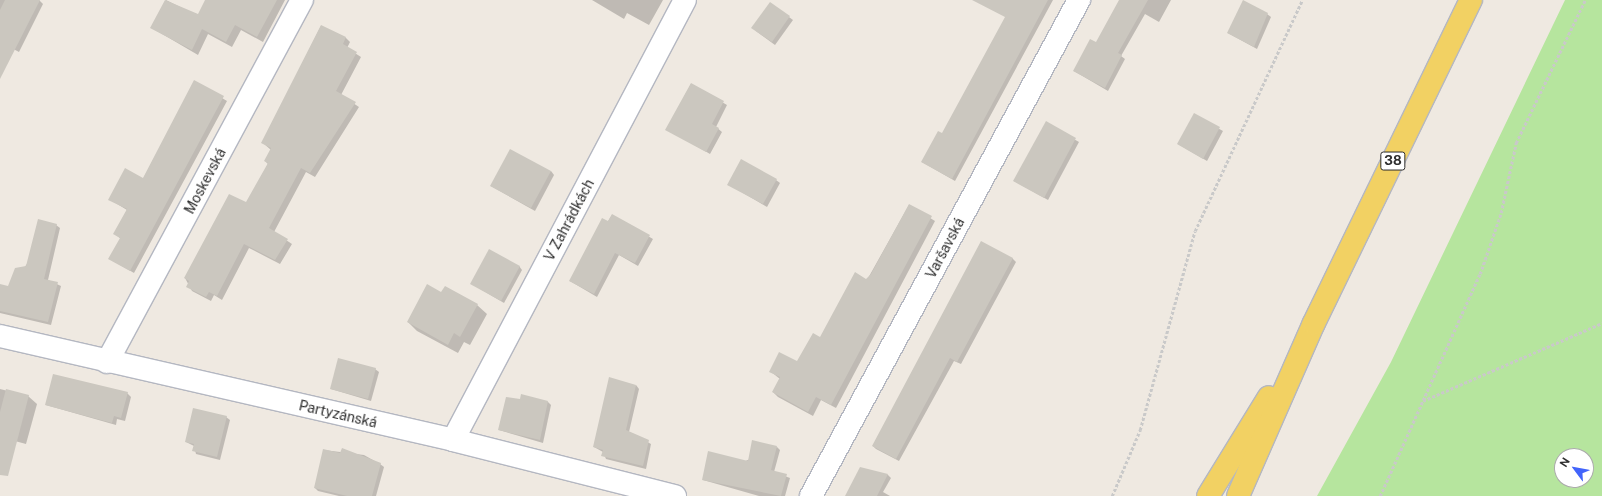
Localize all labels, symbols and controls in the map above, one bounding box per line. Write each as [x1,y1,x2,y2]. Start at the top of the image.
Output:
street label: Moskevská [181,145,229,217]
road number: 38 [1380,150,1406,172]
street label: V Zahrádkách [540,176,598,264]
street label: Varšavská [922,215,968,281]
street label: Partyzánská [297,397,379,431]
north arrow [1554,448,1594,488]
text: N [1557,455,1572,469]

